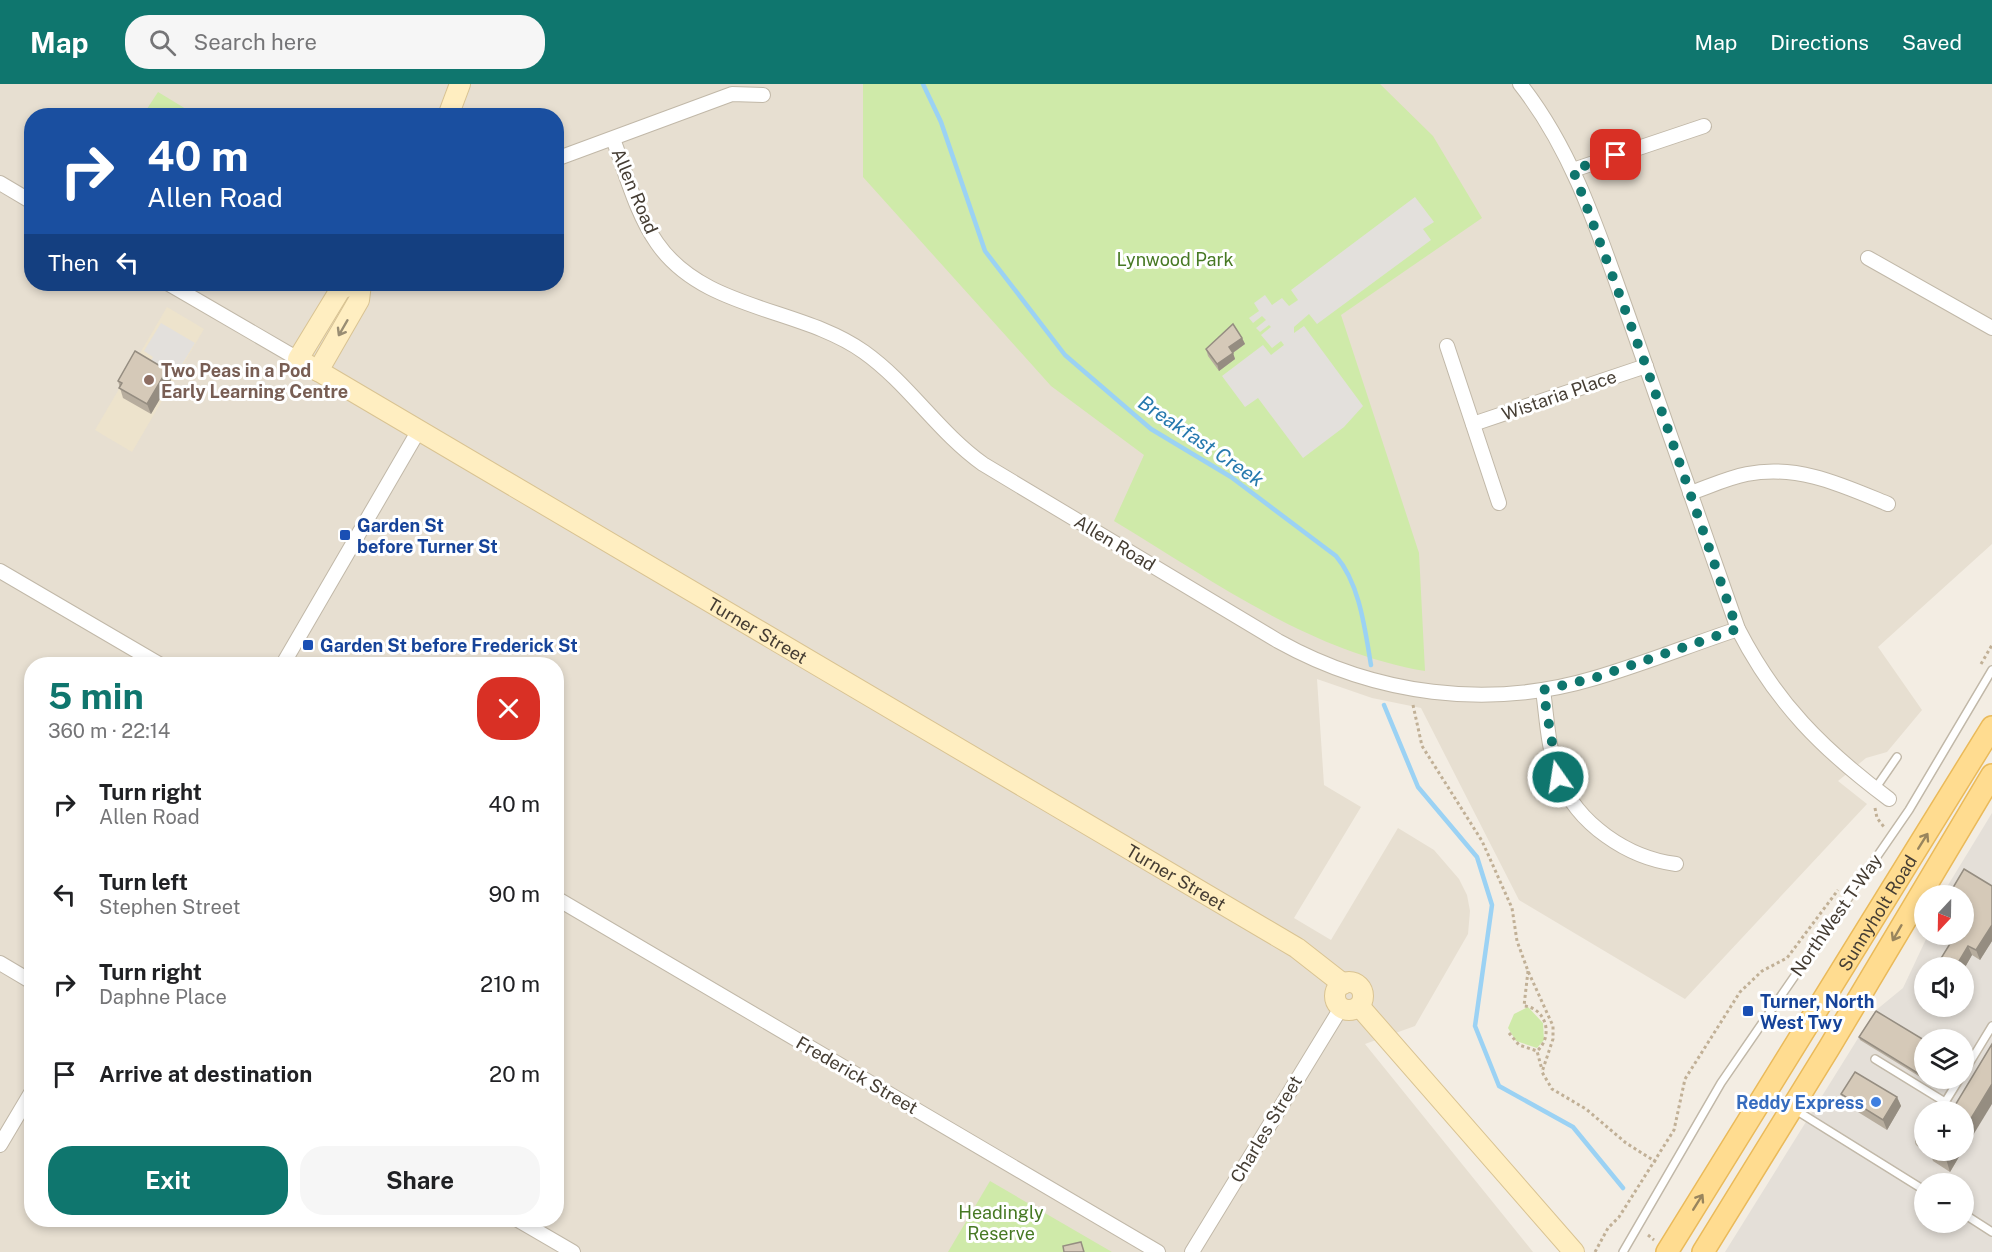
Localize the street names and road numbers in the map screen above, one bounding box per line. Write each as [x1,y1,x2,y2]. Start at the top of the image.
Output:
street label: Allen Road [608,145,662,237]
street label: Wistaria Place [1499,366,1619,424]
street label: Allen Road [1071,511,1159,575]
street label: Turner Street [704,593,811,668]
street label: Turner Street [1123,839,1230,914]
street label: NorthWest T-Way [1786,850,1886,980]
street label: Sunnyholt Road [1833,851,1921,974]
street label: Frederick Street [792,1032,922,1118]
street label: Charles Street [1226,1072,1306,1186]

